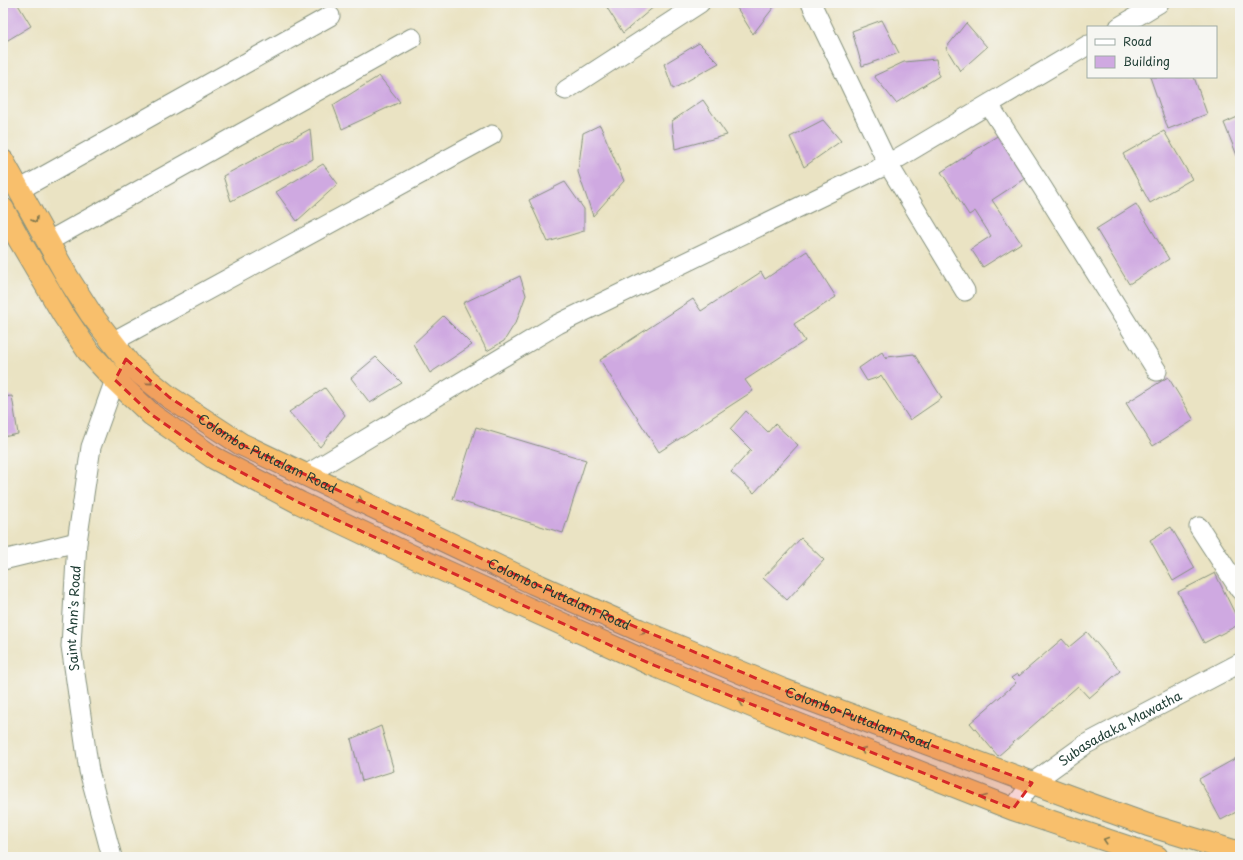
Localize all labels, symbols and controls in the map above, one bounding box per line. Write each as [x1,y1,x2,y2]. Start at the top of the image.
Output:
legend [1087,26,1217,78]
text: Road [1123,32,1152,50]
text: Building [1123,52,1170,70]
one-way arrow [30,216,37,223]
one-way arrow [146,377,153,384]
street label: Colombo-Puttalam Road [195,409,341,497]
one-way arrow [356,495,363,503]
street label: Colombo-Puttalam Road [485,553,634,634]
street label: Saint Ann's Road [61,565,85,673]
one-way arrow [638,627,646,635]
street label: Colombo-Puttalam Road [783,682,935,753]
street label: Subasadaka Mawatha [1054,685,1185,770]
one-way arrow [739,698,746,706]
one-way arrow [859,746,866,754]
one-way arrow [980,794,987,802]
one-way arrow [1103,837,1110,845]

